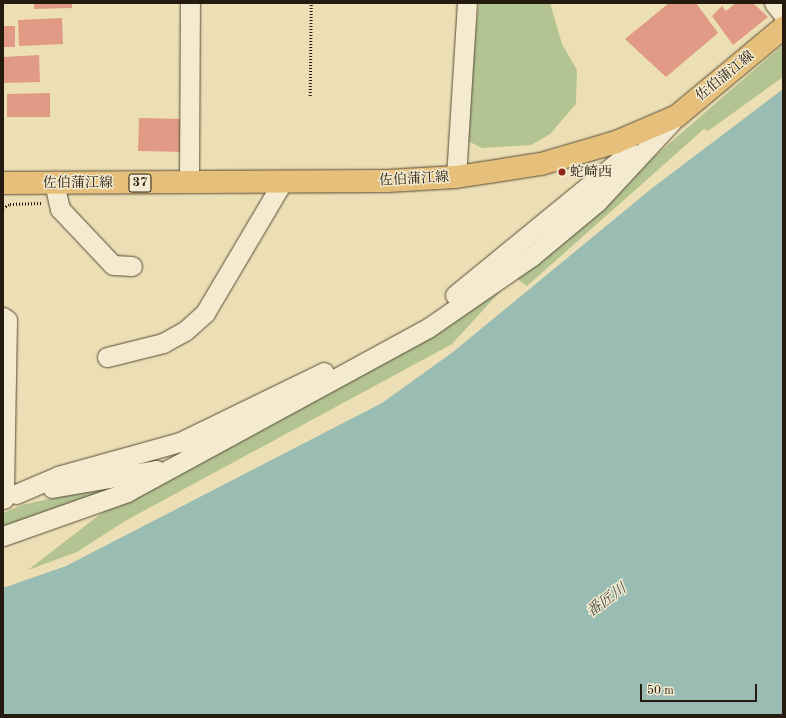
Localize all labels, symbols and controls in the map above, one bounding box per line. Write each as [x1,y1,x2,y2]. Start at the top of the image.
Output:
street label: 佐伯蒲江線 [693,47,757,105]
place label: 蛇崎西 [570,164,612,180]
marker: 蛇崎西 [557,167,567,177]
street label: 佐伯蒲江線 [379,169,449,189]
road number: 37 [128,172,152,194]
street label: 佐伯蒲江線 [43,175,113,191]
water label: 番匠川 [584,580,630,622]
scale bar [642,676,759,702]
text: 50 m [647,685,674,697]

